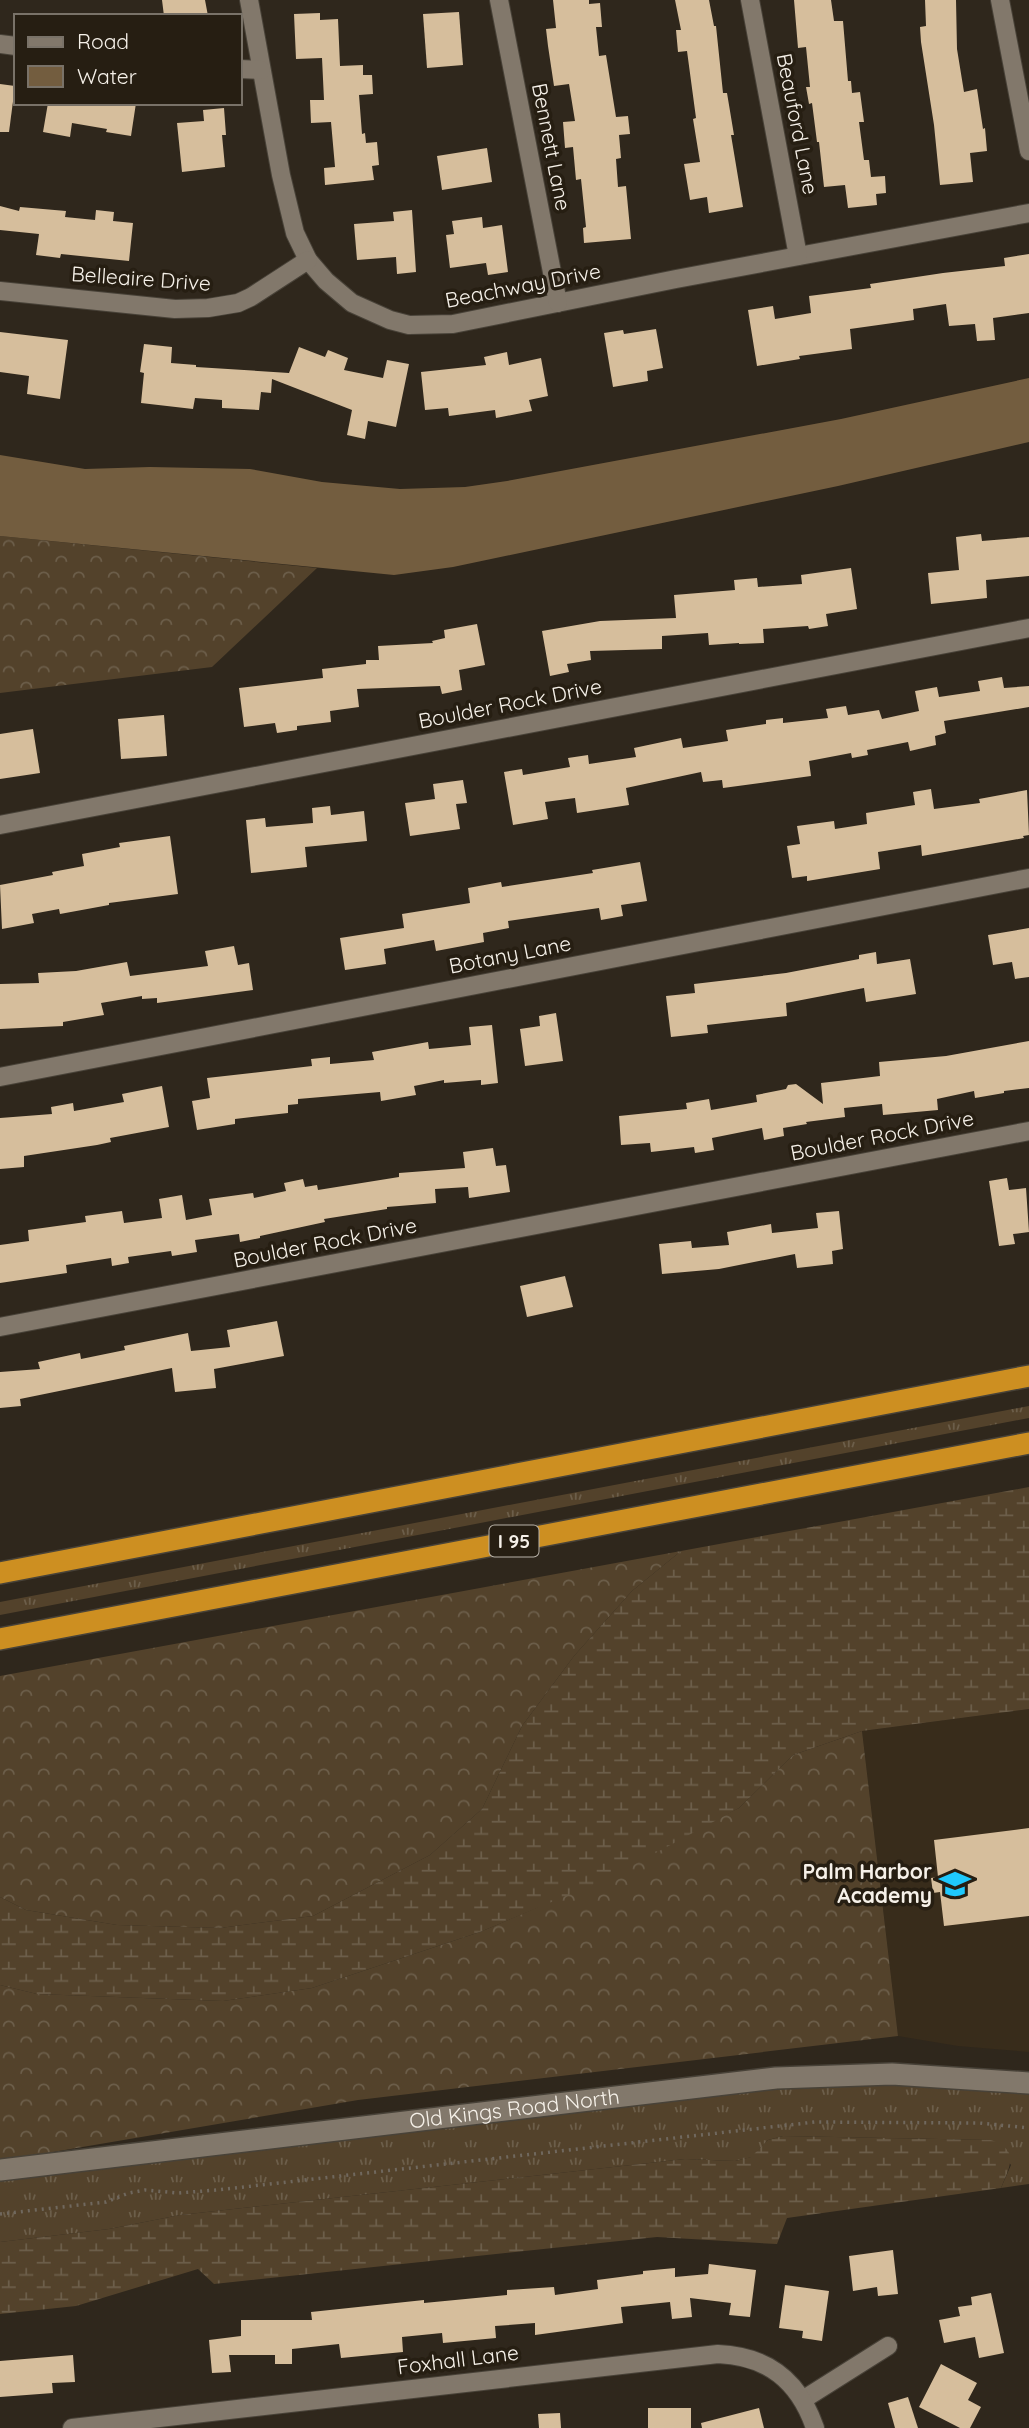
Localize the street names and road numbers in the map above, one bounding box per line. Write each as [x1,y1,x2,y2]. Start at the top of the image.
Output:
street label: Beauford Lane [772,51,824,197]
street label: Bennett Lane [527,81,577,213]
street label: Beachway Drive [443,257,603,313]
street label: Belleaire Drive [70,260,212,296]
street label: Boulder Rock Drive [416,672,604,734]
street label: Botany Lane [447,929,573,979]
street label: Boulder Rock Drive [788,1104,976,1166]
street label: Boulder Rock Drive [231,1211,419,1273]
road number: I 95 [490,1526,538,1556]
street label: Old Kings Road North [408,2083,621,2133]
street label: Foxhall Lane [396,2339,520,2379]

